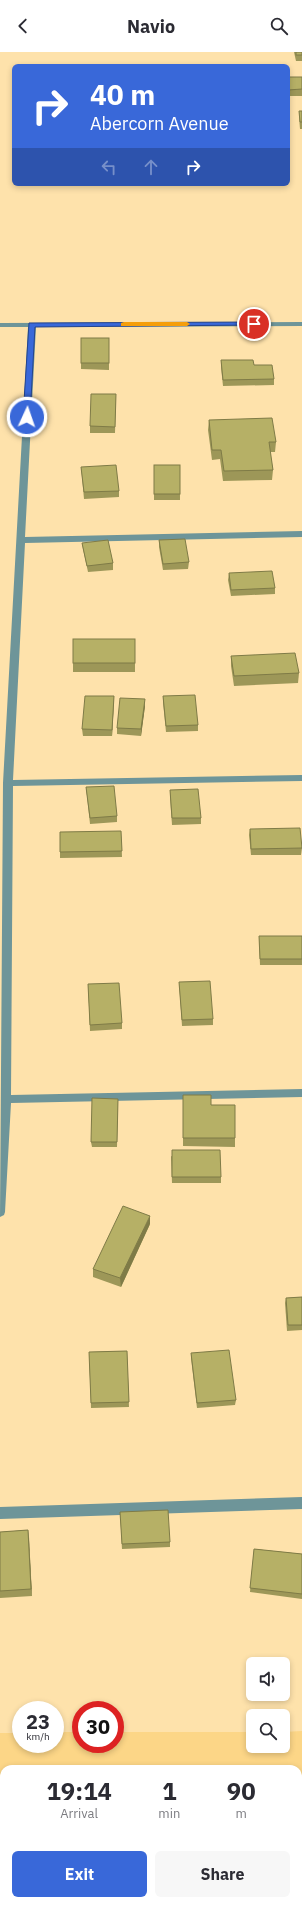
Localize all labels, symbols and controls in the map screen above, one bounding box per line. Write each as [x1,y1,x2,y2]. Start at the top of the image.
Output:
icon: back [12,15,34,37]
text: Navio [127,15,175,38]
icon: search [268,15,290,37]
text: 40 m [90,76,155,113]
icon: right [24,80,76,132]
text: Abercorn Avenue [90,112,229,135]
icon: left [98,156,120,178]
icon: ahead [140,156,162,178]
icon: right [182,156,204,178]
pin [237,307,271,341]
icon: arrive [243,313,265,335]
position arrow [6,396,48,438]
map controls [246,1657,290,1753]
button: sound [246,1657,290,1701]
speed limit sign: 30 [72,1701,124,1753]
text: 23 [26,1708,50,1735]
button: search [246,1709,290,1753]
text: km/h [26,1730,50,1743]
text: 19:14 [46,1775,112,1807]
text: 1 [162,1775,177,1807]
text: 90 [227,1775,256,1807]
text: Arrival [60,1805,98,1822]
text: min [158,1805,180,1822]
text: m [235,1805,247,1822]
button: Exit [12,1851,147,1897]
button: Share [155,1851,290,1897]

